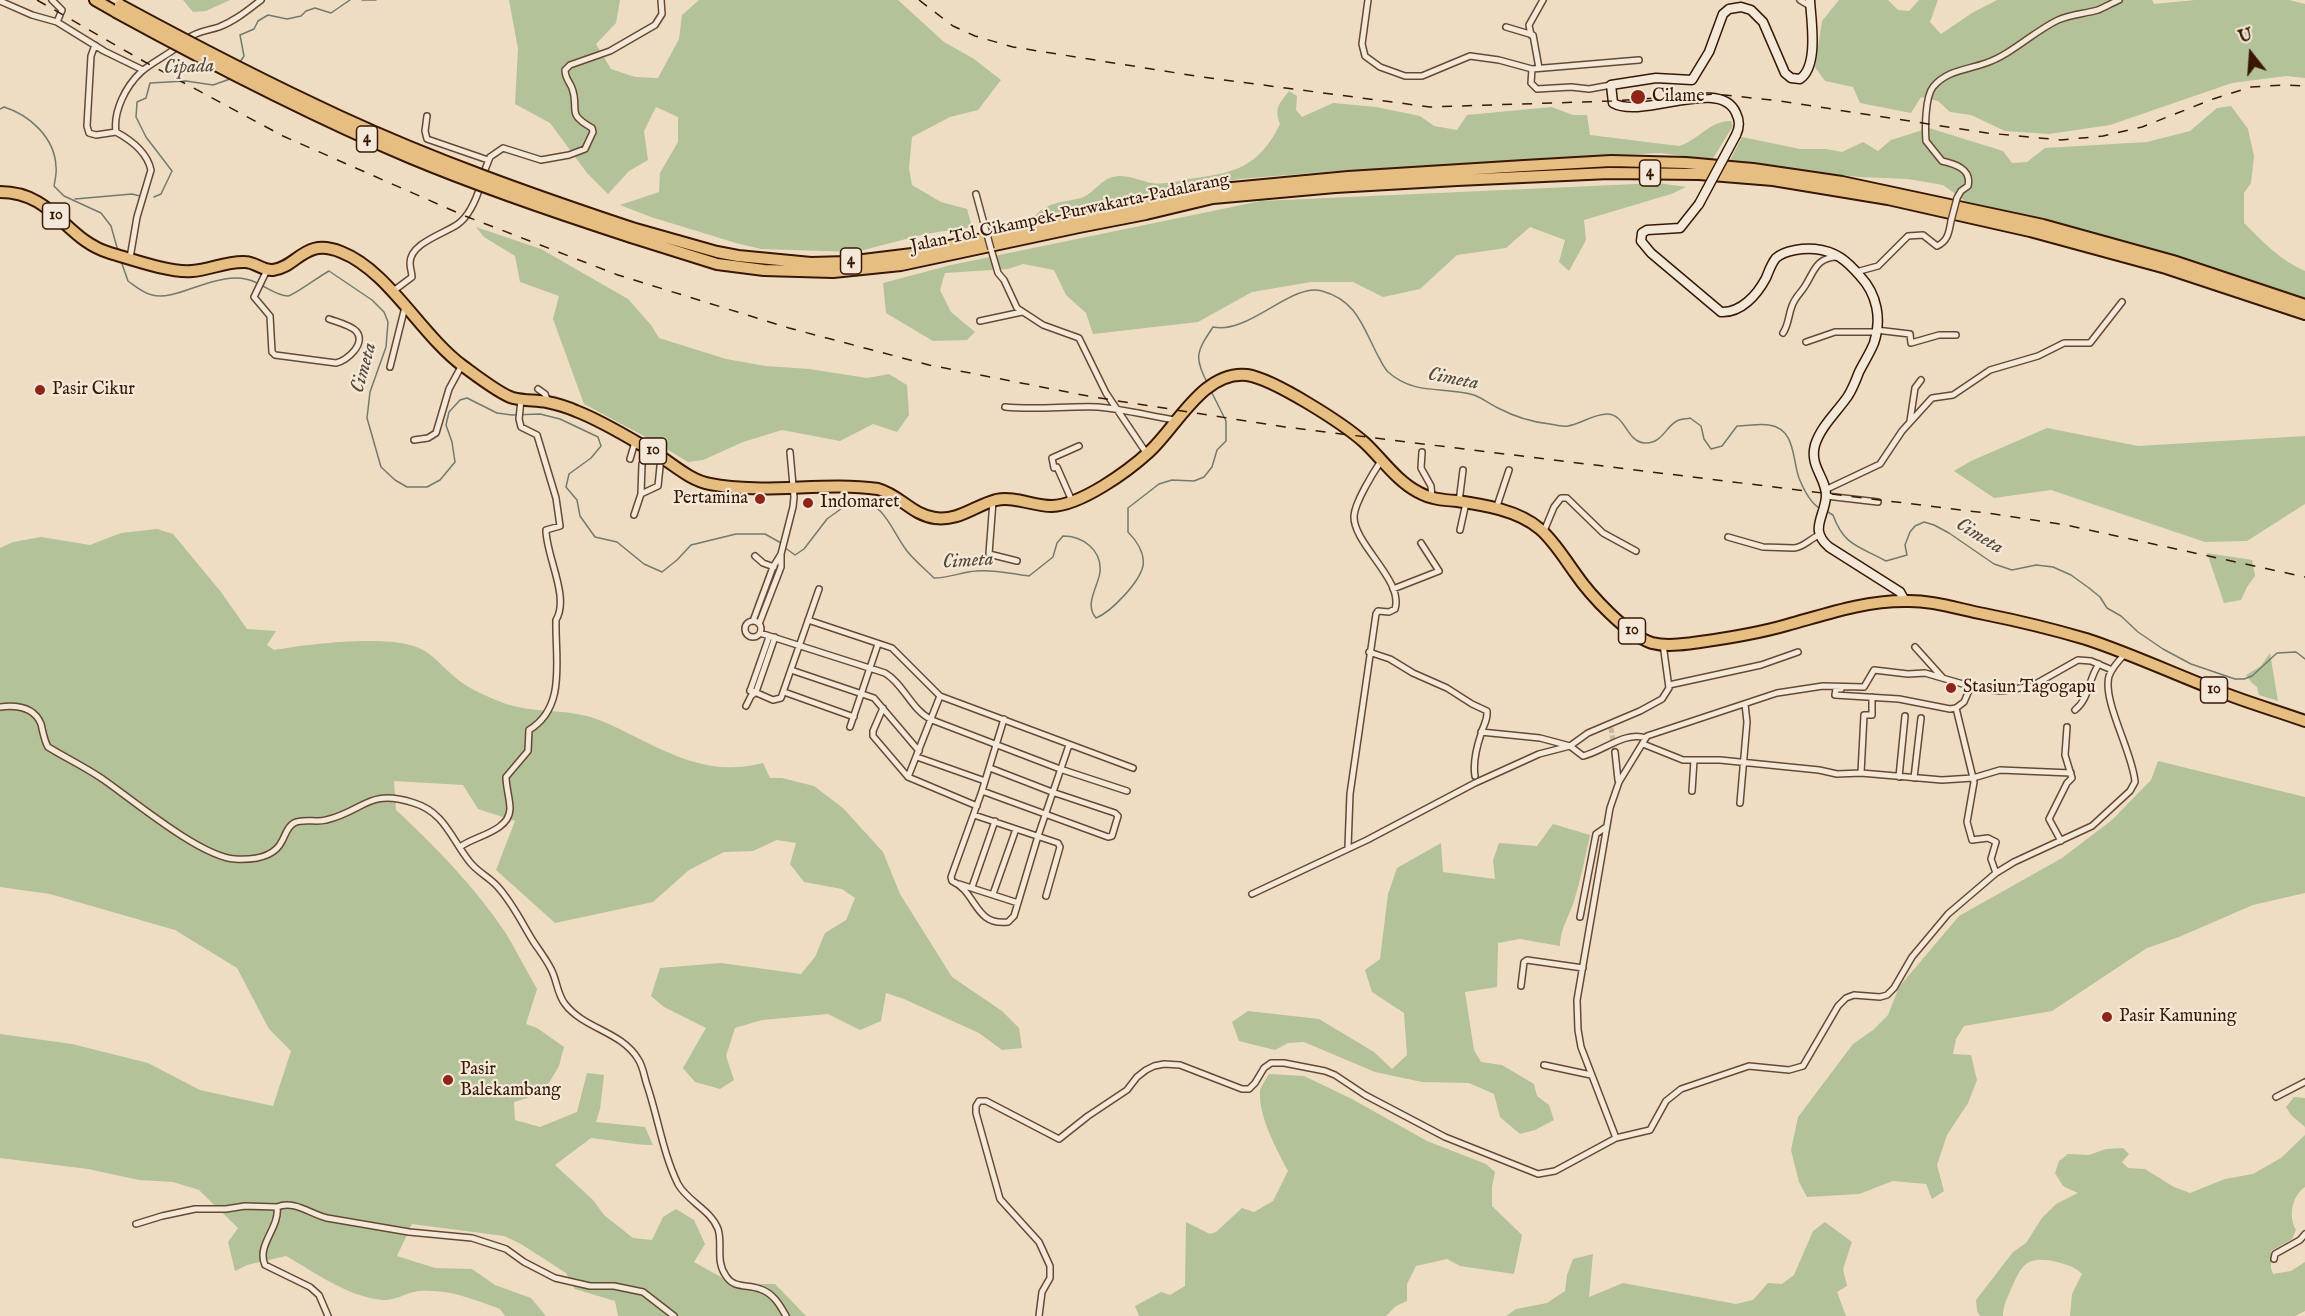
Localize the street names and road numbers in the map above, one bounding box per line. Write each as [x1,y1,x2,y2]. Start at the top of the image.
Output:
road number: 4 [356,126,378,152]
road number: 4 [1640,160,1660,186]
street label: Jalan Tol Cikampek–Purwakarta–Padalarang [909,170,1231,258]
road number: 10 [42,203,70,229]
road number: 4 [840,248,862,274]
road number: 10 [640,438,666,464]
road number: 10 [1618,618,1646,644]
road number: 10 [2200,677,2228,703]

